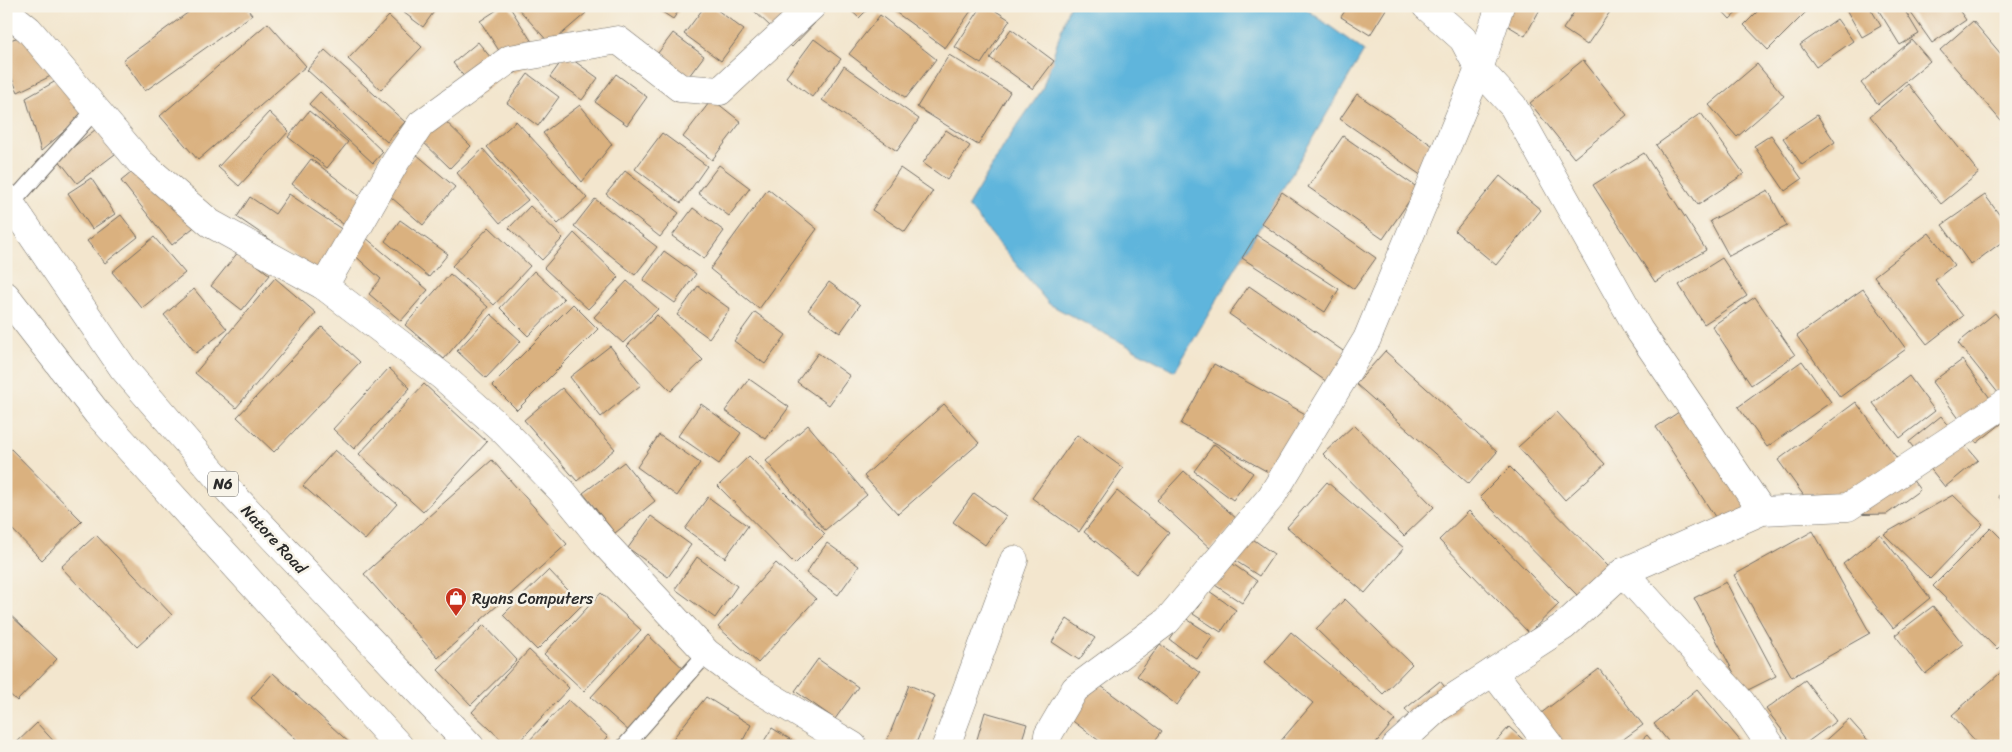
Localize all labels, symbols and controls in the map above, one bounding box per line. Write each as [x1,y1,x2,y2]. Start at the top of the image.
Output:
road number: N6 [208,472,238,496]
street label: Natore Road [234,497,315,582]
place label: Ryans Computers [472,584,594,613]
shop icon: Ryans Computers [444,586,468,617]

